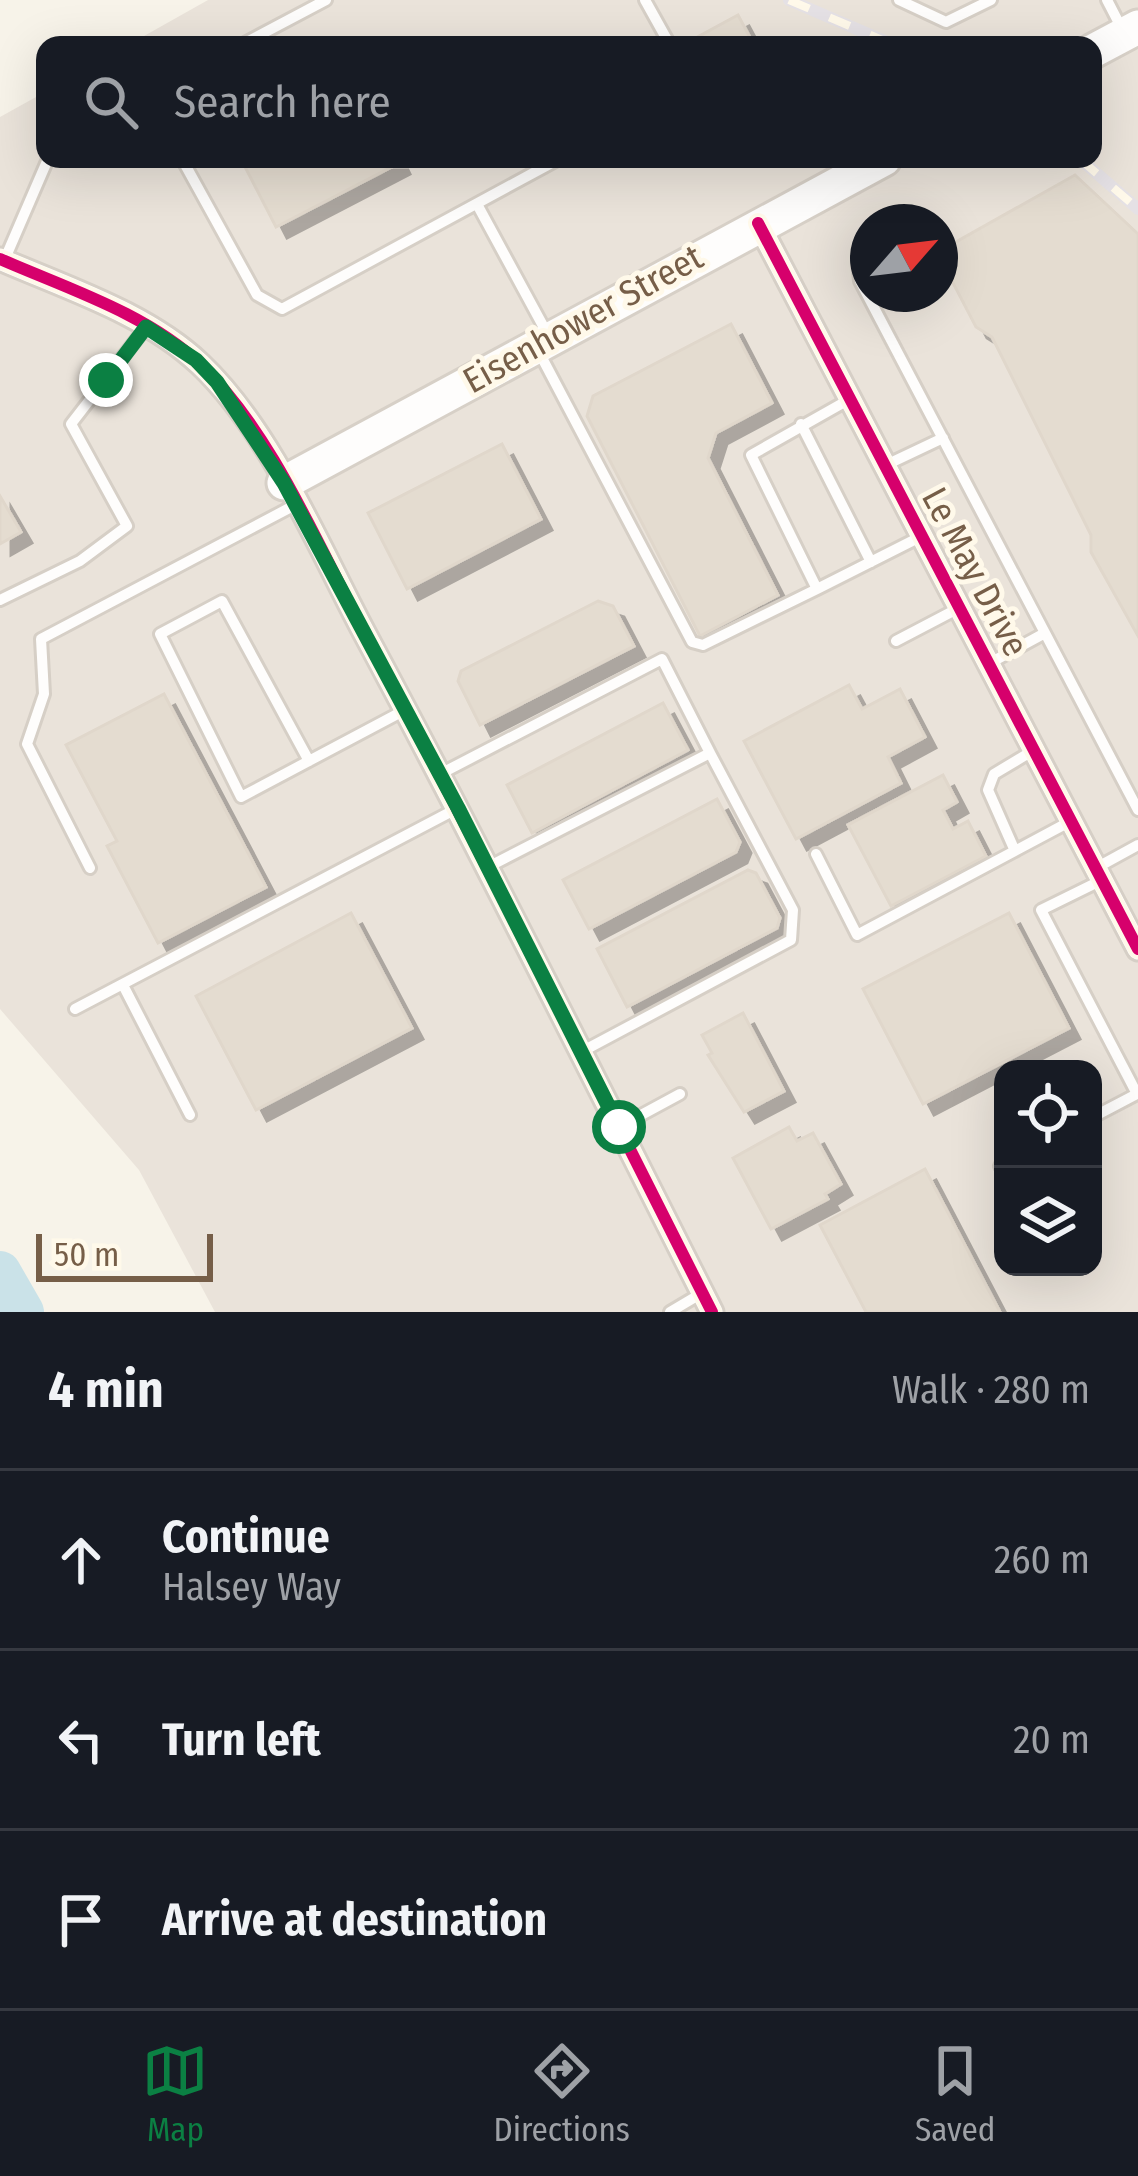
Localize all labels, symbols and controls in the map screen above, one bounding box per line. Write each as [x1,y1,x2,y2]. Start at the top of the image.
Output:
search box [36,36,1102,168]
icon: search [78,69,144,135]
text: Search here [174,75,391,129]
north arrow [850,204,958,312]
street label: Eisenhower Street [456,235,711,403]
route end [79,353,133,407]
street label: Le May Drive [912,480,1038,664]
map controls [994,1060,1102,1276]
button: locate [994,1060,1102,1168]
route start [592,1100,646,1154]
button: layers [994,1168,1102,1276]
scale bar [36,1228,213,1281]
text: 50 m [54,1235,119,1275]
text: 4 min [48,1359,164,1421]
text: Walk · 280 m [892,1367,1090,1413]
text: Continue [162,1510,330,1564]
icon: ahead [48,1527,114,1593]
text: 260 m [994,1537,1090,1583]
text: Halsey Way [162,1564,341,1610]
icon: left [48,1707,114,1773]
text: Turn left [162,1713,321,1767]
text: 20 m [1013,1717,1090,1763]
icon: arrive [48,1887,114,1953]
text: Arrive at destination [162,1893,547,1947]
tab: Map [142,2038,208,2150]
tab: Directions [493,2038,630,2150]
tab: Saved [915,2038,995,2150]

